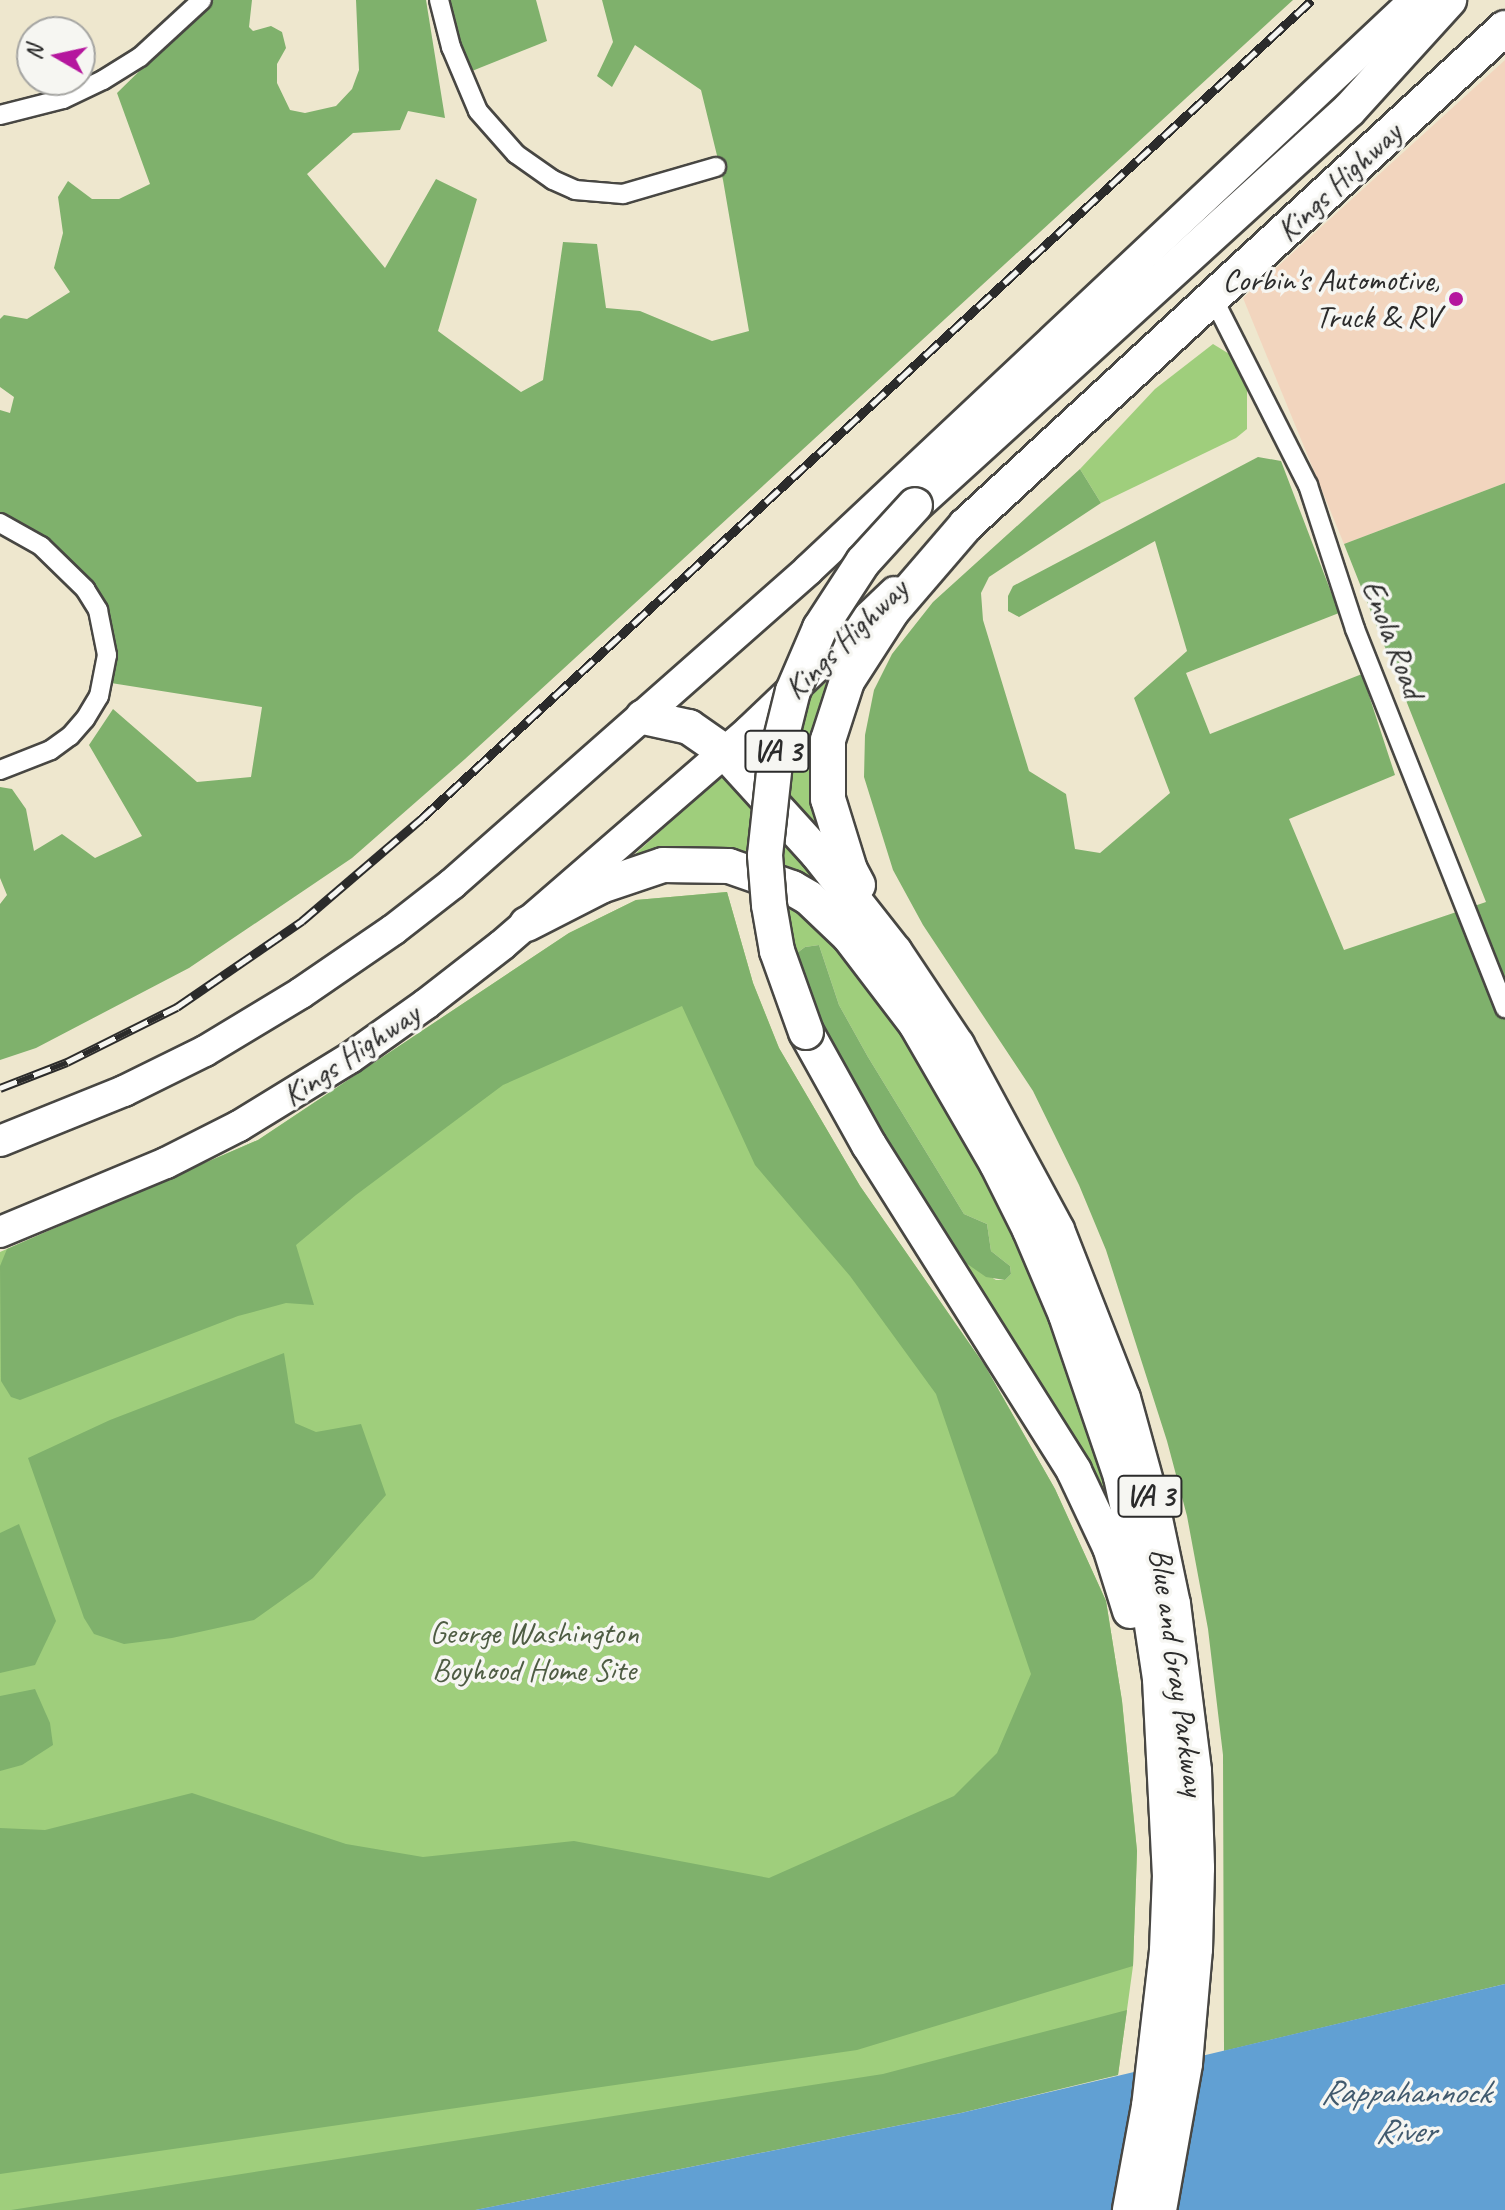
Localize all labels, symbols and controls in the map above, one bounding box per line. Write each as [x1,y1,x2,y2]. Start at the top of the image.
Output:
north arrow [16,16,96,96]
text: N [19,44,49,61]
street label: Kings Highway [1268,114,1410,250]
place label: Corbin's Automotive, Truck & RV [1221,262,1440,337]
marker: Corbin's Automotive, Truck & RV [1447,290,1465,308]
street label: Kings Highway [776,571,916,707]
street label: Enola Road [1353,575,1433,703]
road number: VA 3 [743,725,811,777]
street label: Kings Highway [275,995,427,1115]
road number: VA 3 [1116,1470,1184,1522]
street label: Blue and Gray Parkway [1140,1545,1214,1799]
park label: George Washington Boyhood Home Site [430,1615,638,1690]
water label: Rappahannock River [1320,2071,1490,2150]

